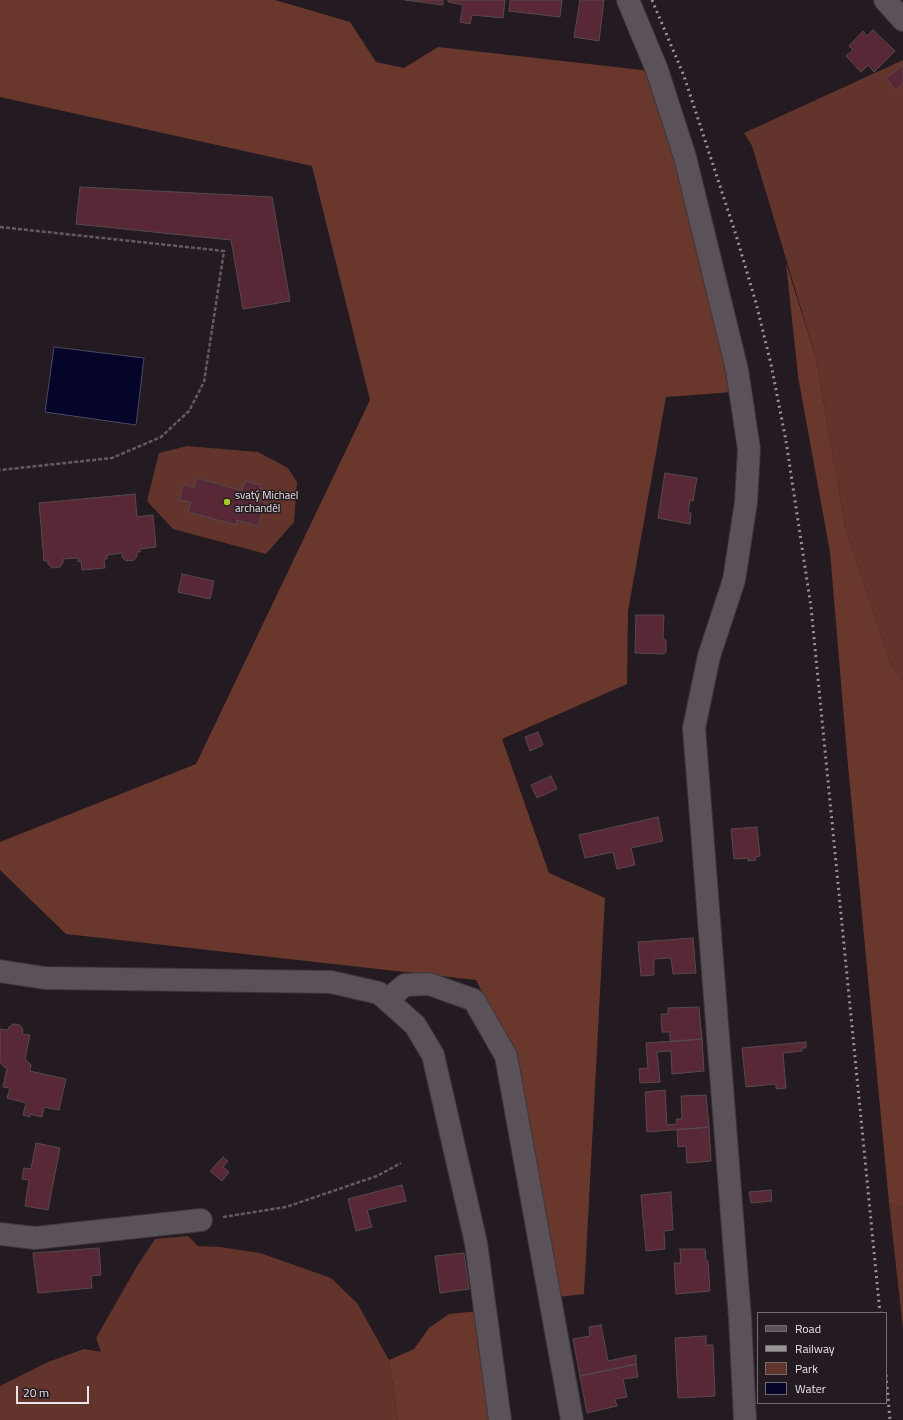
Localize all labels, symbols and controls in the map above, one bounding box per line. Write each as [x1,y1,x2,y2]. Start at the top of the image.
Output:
place label: svatý Michael archanděl [235,489,298,515]
marker: svatý Michael archanděl [222,497,232,507]
legend [757,1312,887,1404]
text: Road [795,1319,821,1338]
text: Railway [795,1339,835,1358]
text: Park [795,1359,818,1378]
scale bar [18,1378,91,1404]
text: Water [795,1379,826,1398]
text: 20 m [23,1383,49,1402]

